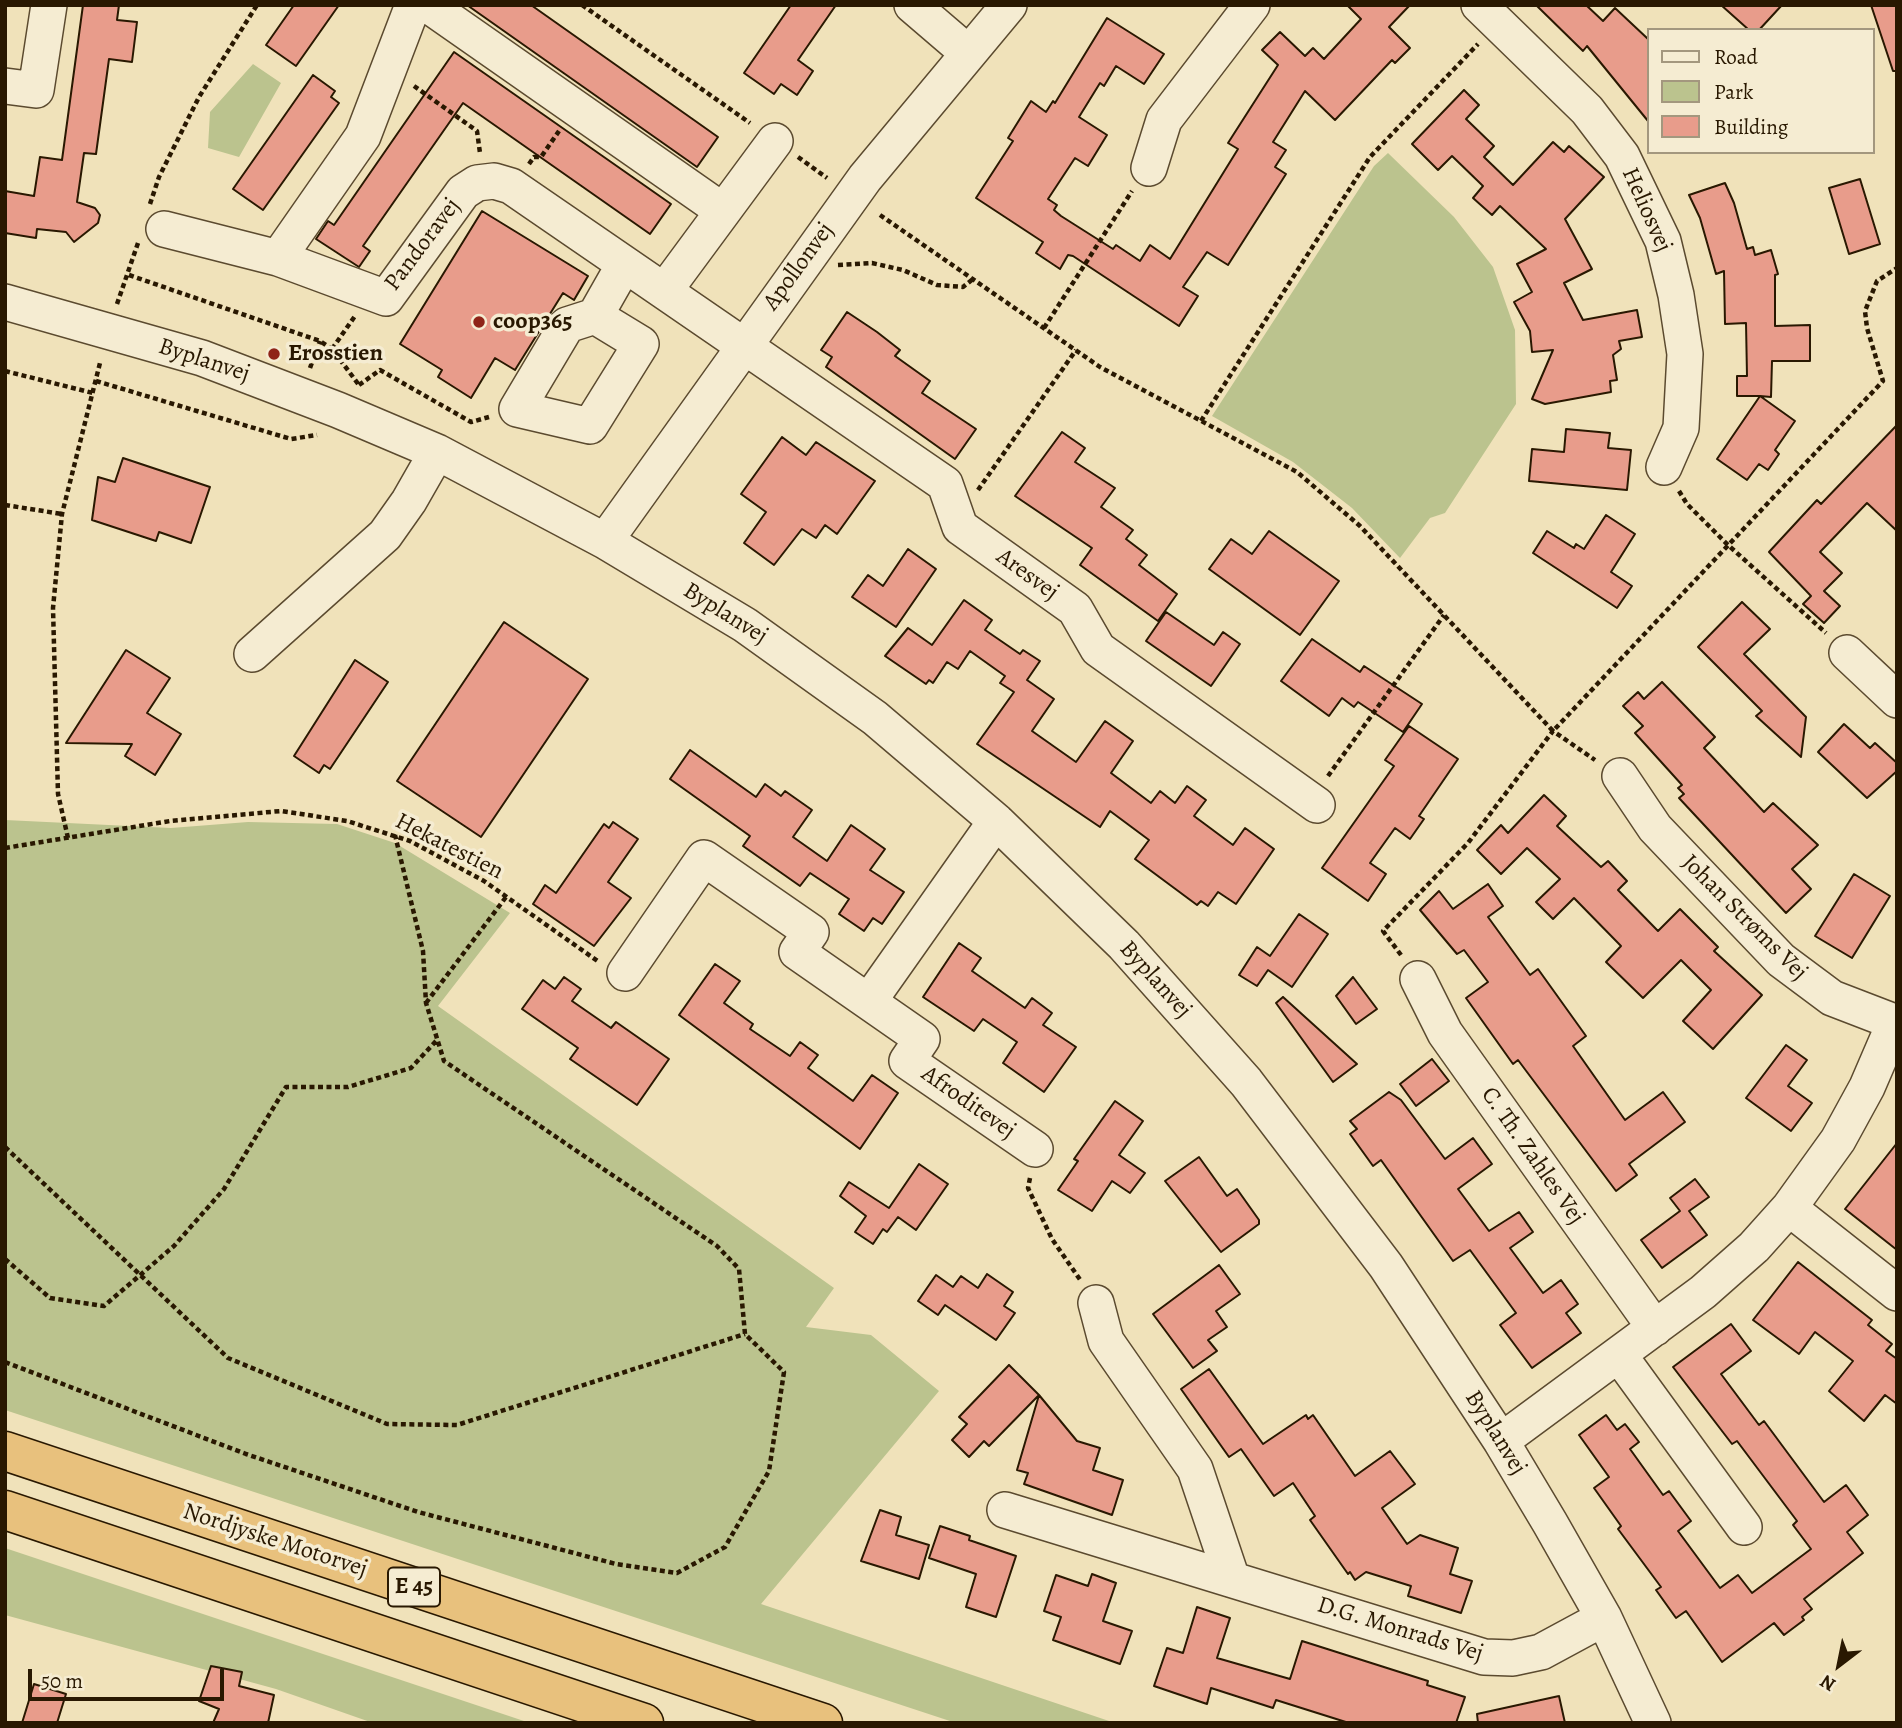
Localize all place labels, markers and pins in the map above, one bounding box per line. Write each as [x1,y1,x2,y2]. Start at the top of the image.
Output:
place label: coop365 [493,308,572,336]
marker: coop365 [471,314,487,330]
place label: Erosstien [288,340,383,368]
marker: Erosstien [266,346,282,362]

